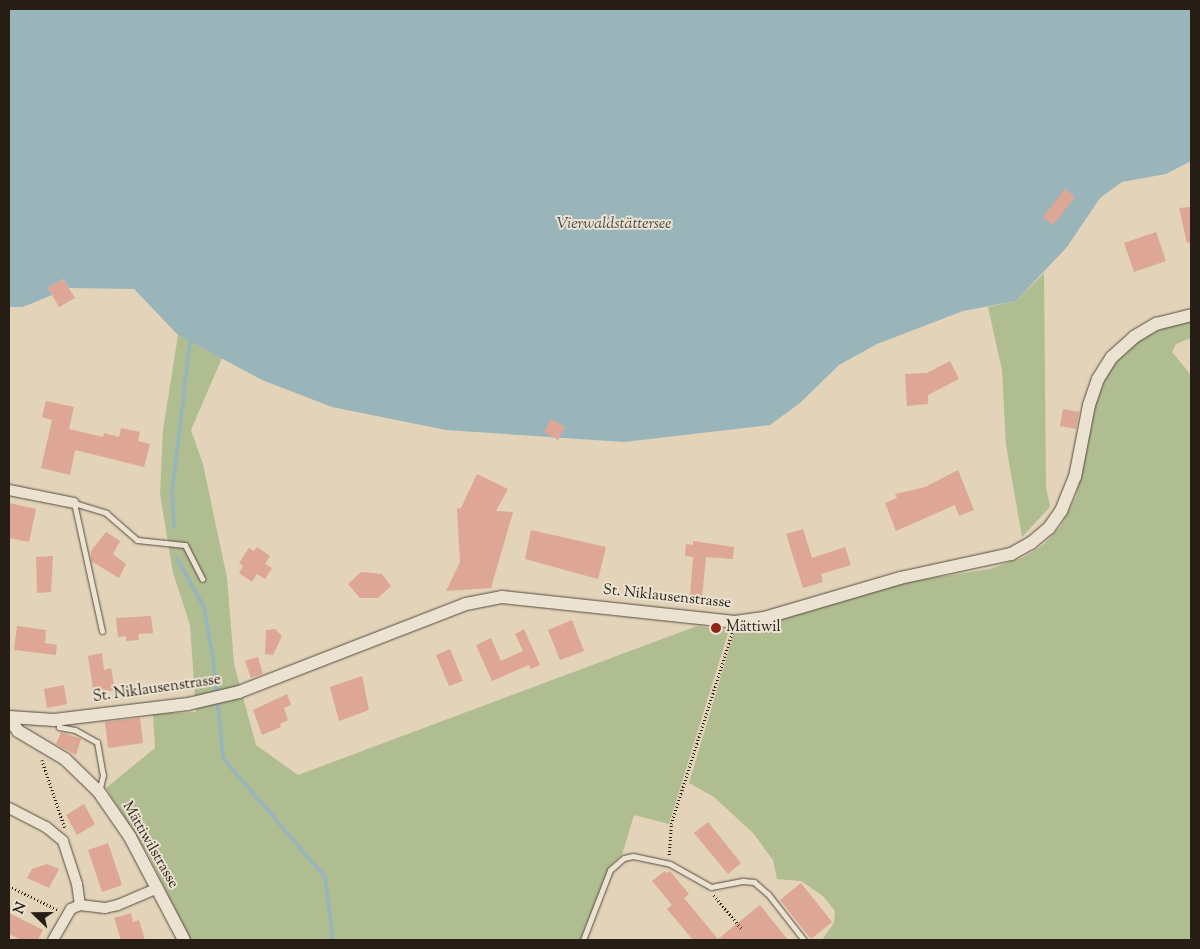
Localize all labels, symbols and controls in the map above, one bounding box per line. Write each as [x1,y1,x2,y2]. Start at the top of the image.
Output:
water label: Vierwaldstättersee [556,215,672,235]
street label: St. Niklausenstrasse [602,581,732,613]
place label: Mättiwil [726,619,781,637]
marker: Mättiwil [710,622,722,634]
street label: St. Niklausenstrasse [92,671,222,707]
street label: Mättiwilstrasse [118,798,182,892]
north arrow [10,889,60,939]
text: N [10,899,32,917]

